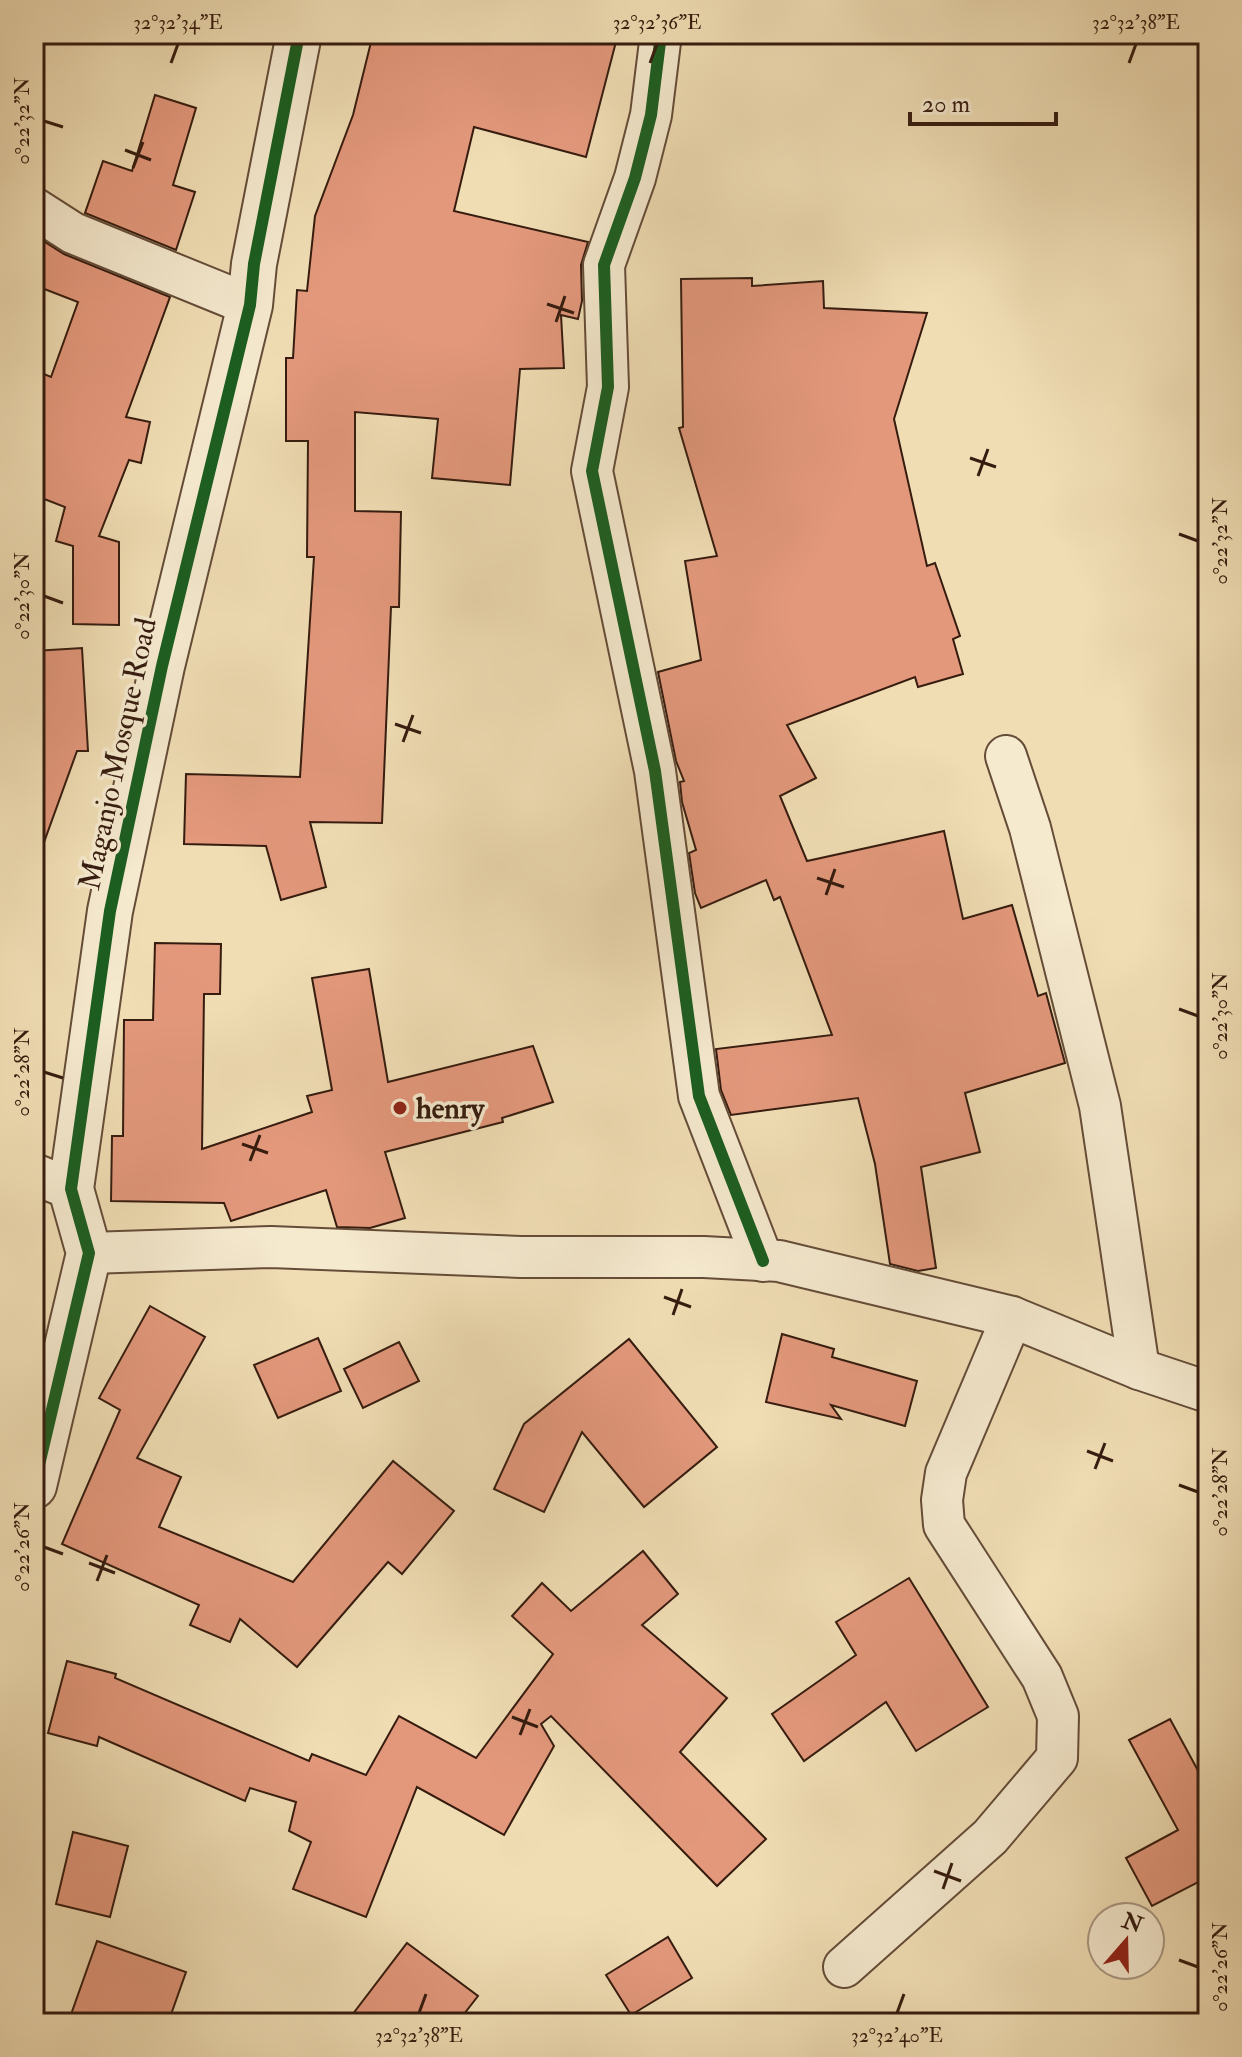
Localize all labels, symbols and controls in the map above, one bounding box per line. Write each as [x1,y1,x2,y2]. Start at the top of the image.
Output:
text: 32°32'34"E [133,10,223,35]
text: 32°32'36"E [613,10,701,35]
text: 32°32'38"E [1092,10,1180,35]
scale bar [910,76,1056,126]
text: 0°22'32"N [10,77,35,165]
text: 20 m [922,89,971,120]
text: 0°22'32"N [1208,497,1233,585]
text: 0°22'30"N [10,552,35,640]
street label: Maganjo Mosque Road [71,614,165,893]
text: 0°22'30"N [1208,972,1233,1060]
text: 0°22'28"N [10,1027,35,1116]
place label: henry [416,1090,486,1127]
marker: henry [391,1099,409,1117]
text: 0°22'28"N [1208,1447,1233,1536]
text: 0°22'26"N [10,1502,35,1592]
north arrow [1086,1901,1166,1981]
text: N [1118,1906,1147,1940]
text: 0°22'26"N [1208,1922,1233,2012]
text: 32°32'38"E [375,2023,463,2048]
text: 32°32'40"E [851,2023,943,2048]

